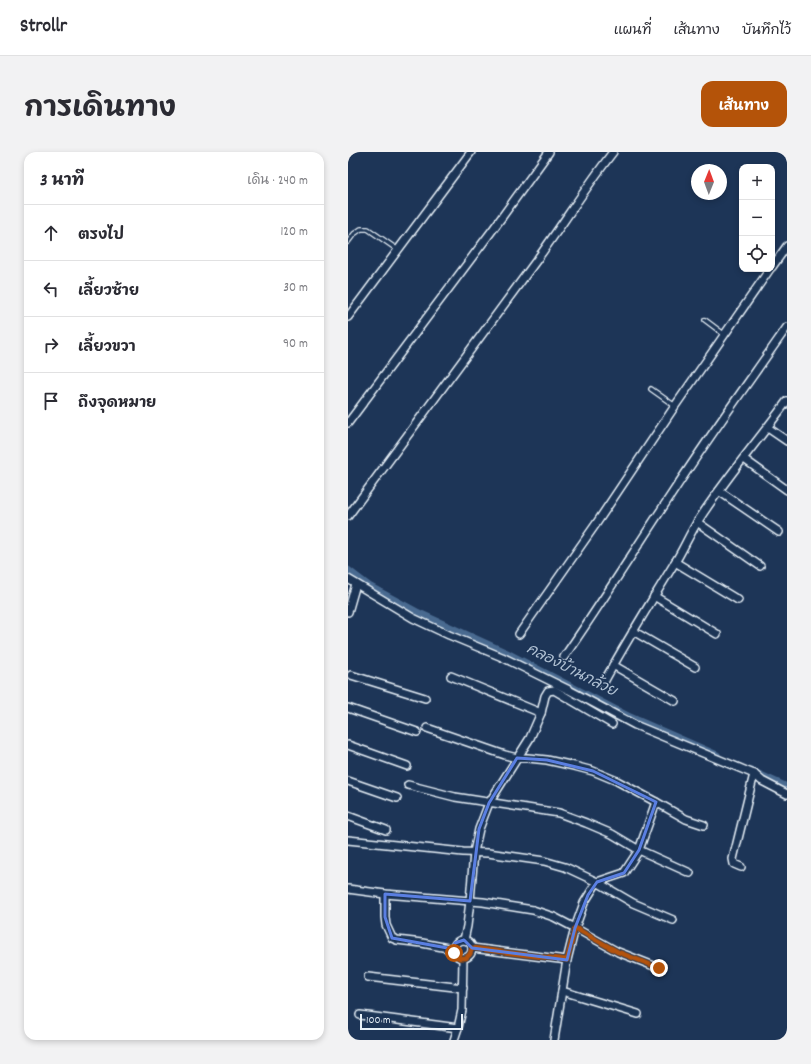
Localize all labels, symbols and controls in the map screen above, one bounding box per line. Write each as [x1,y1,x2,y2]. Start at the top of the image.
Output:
text: Strollr [20,14,67,41]
text: แผนที่ [614,21,651,41]
text: เส้นทาง [673,21,720,41]
text: บันทึกไว้ [742,21,791,41]
button: เส้นทาง [701,81,787,127]
text: การเดินทาง [24,91,176,131]
north arrow [691,164,727,200]
map controls [739,164,775,272]
button: + [739,164,775,200]
text: 3 นาที [40,170,84,194]
text: เดิน · 240 m [247,172,308,191]
button: − [739,200,775,236]
icon: ahead [40,222,62,244]
text: 120 m [280,223,308,242]
text: ตรงไป [78,225,124,247]
button: locate [739,236,775,272]
icon: left [40,278,62,300]
text: 30 m [283,279,308,298]
text: เลี้ยวซ้าย [78,281,139,303]
icon: right [40,334,62,356]
text: 90 m [283,335,308,354]
text: เลี้ยวขวา [78,337,136,359]
icon: arrive [40,390,62,412]
text: ถึงจุดหมาย [78,393,156,415]
water label: คลองบ้านกล้วย [522,638,621,704]
route start [445,944,463,962]
route end [650,959,668,977]
scale bar [360,1012,463,1031]
text: 100 m [366,1013,390,1029]

